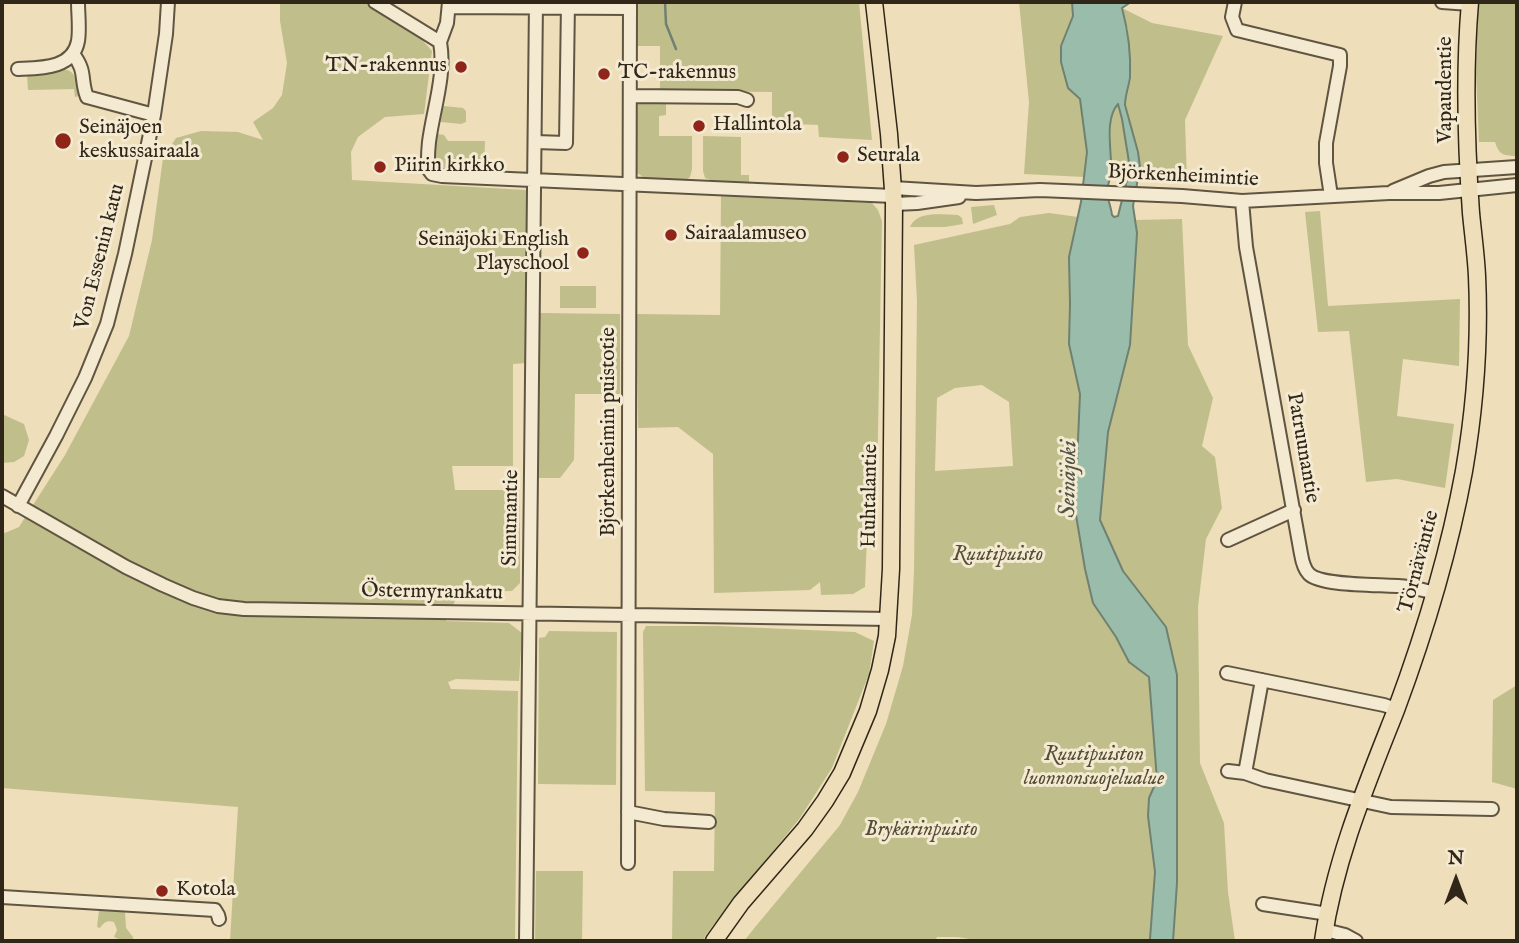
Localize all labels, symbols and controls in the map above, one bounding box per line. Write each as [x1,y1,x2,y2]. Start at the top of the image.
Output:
street label: Vapaudentie [1434,36,1460,144]
place label: TN-rakennus [326,54,447,80]
marker: TN-rakennus [453,59,469,75]
place label: TC-rakennus [618,61,736,87]
marker: TC-rakennus [596,66,612,82]
place label: Hallintola [713,113,802,139]
place label: Seinäjoen keskussairaala [79,116,199,166]
marker: Hallintola [691,118,707,134]
marker: Seinäjoen keskussairaala [53,131,73,151]
place label: Seurala [857,144,920,170]
marker: Seurala [835,149,851,165]
place label: Piirin kirkko [394,154,505,180]
marker: Piirin kirkko [372,159,388,175]
street label: Björkenheimintie [1107,160,1259,194]
street label: Von Essenin katu [71,181,131,333]
place label: Sairaalamuseo [685,222,806,248]
marker: Sairaalamuseo [663,227,679,243]
place label: Seinäjoki English Playschool [418,228,569,278]
marker: Seinäjoki English Playschool [575,245,591,261]
street label: Björkenheimin puistotie [597,327,623,537]
street label: Patruunantie [1280,391,1324,505]
water label: Seinäjoki [1056,440,1084,518]
street label: Huhtalantie [857,444,885,548]
street label: Simunantie [499,469,525,567]
street label: Törnäväntie [1394,508,1446,616]
park label: Ruutipuisto [953,543,1043,569]
street label: Östermyrankatu [361,579,503,607]
park label: Ruutipuiston luonnonsuojelualue [1024,743,1164,793]
park label: Brykärinpuisto [864,818,978,844]
north arrow [1421,845,1491,915]
text: N [1448,847,1464,871]
place label: Kotola [176,878,236,904]
marker: Kotola [154,883,170,899]

